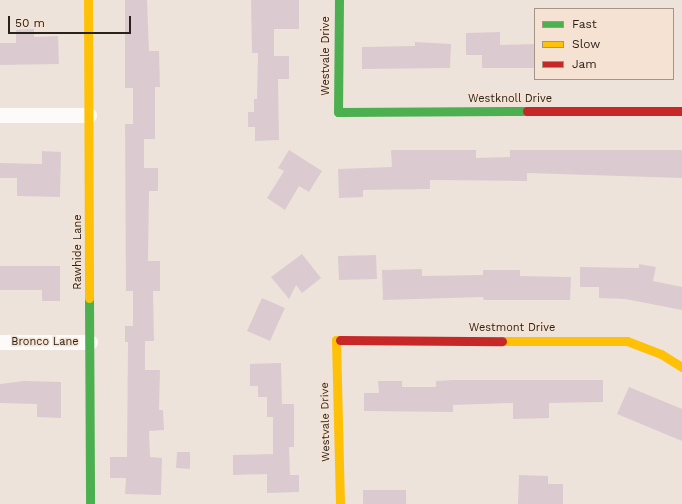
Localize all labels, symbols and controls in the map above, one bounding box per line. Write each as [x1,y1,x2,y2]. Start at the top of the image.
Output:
scale bar [10,8,133,34]
legend [534,8,674,80]
text: 50 m [15,16,45,30]
street label: Westvale Drive [319,16,333,96]
text: Fast [572,17,597,31]
text: Slow [572,37,600,51]
text: Jam [572,57,597,71]
street label: Westknoll Drive [468,92,552,106]
street label: Rawhide Lane [71,214,85,290]
street label: Westmont Drive [469,321,555,335]
street label: Bronco Lane [11,335,79,349]
street label: Westvale Drive [319,382,333,462]

